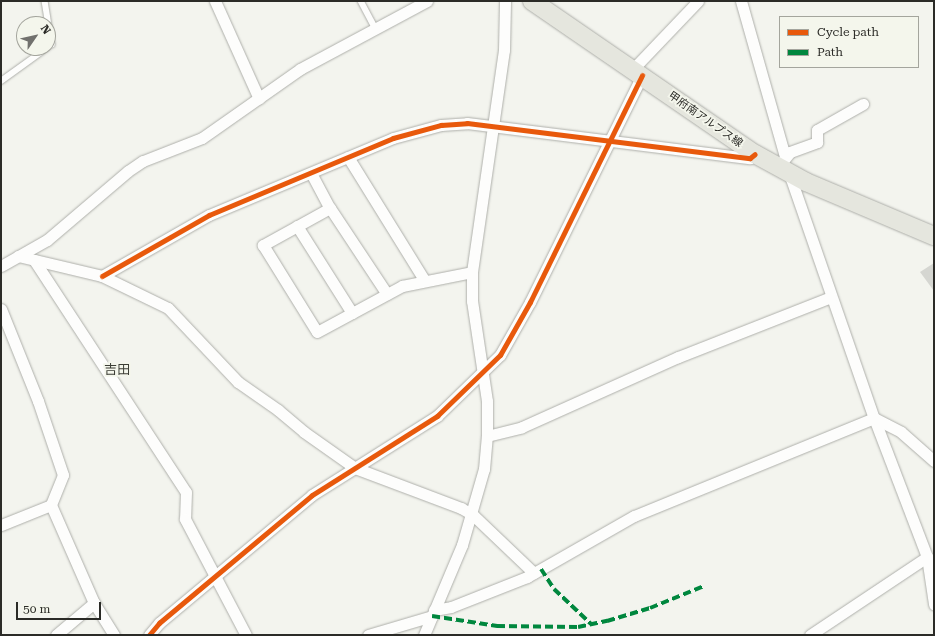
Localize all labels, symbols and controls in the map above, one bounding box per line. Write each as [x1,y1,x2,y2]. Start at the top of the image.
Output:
north arrow [16,16,56,56]
legend [779,16,919,68]
text: N [38,22,53,37]
text: Cycle path [817,25,879,39]
text: Path [817,45,843,59]
street label: 甲府南アルプス線 [665,89,745,151]
district label: 吉田 [104,362,130,378]
scale bar [18,594,103,620]
text: 50 m [23,602,50,616]

